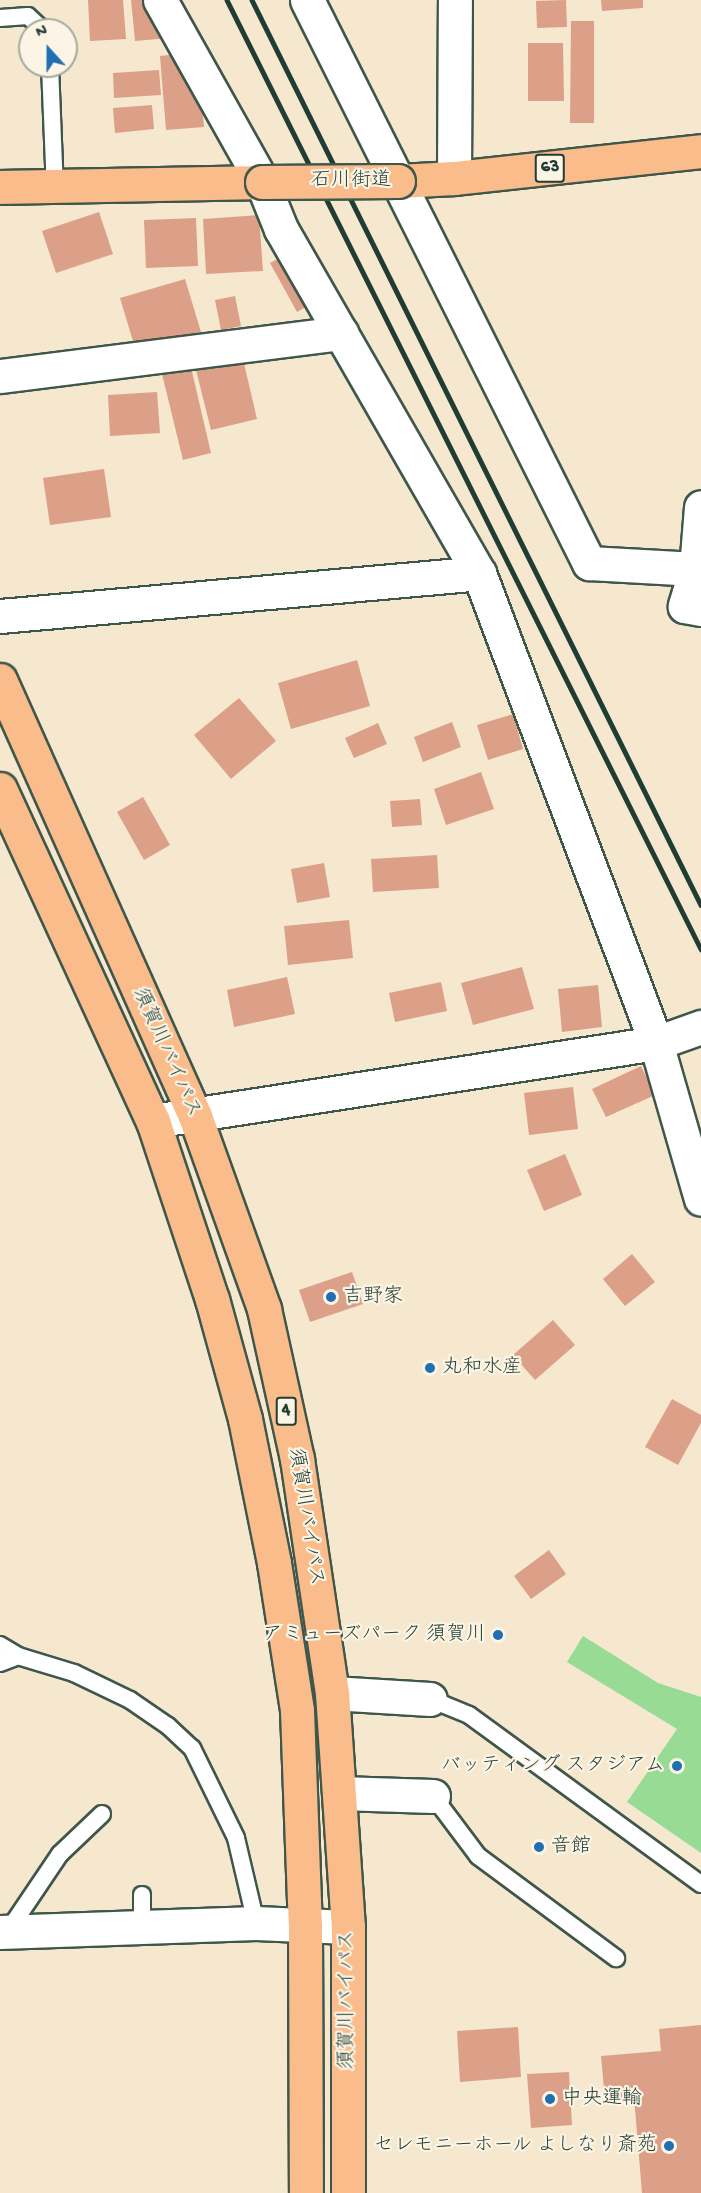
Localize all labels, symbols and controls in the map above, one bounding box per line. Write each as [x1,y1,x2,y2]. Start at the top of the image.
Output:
north arrow [18,18,78,78]
text: N [34,22,50,43]
road number: 63 [534,153,566,183]
street label: 石川街道 [311,169,391,193]
street label: 須賀川バイパス [127,984,205,1122]
place label: 吉野家 [343,1285,403,1309]
marker: 吉野家 [324,1290,338,1304]
place label: 丸和水産 [442,1356,522,1380]
marker: 丸和水産 [423,1361,437,1375]
road number: 4 [276,1396,296,1426]
street label: 須賀川バイパス [282,1446,328,1588]
place label: アミューズパーク 須賀川 [261,1623,486,1647]
marker: アミューズパーク 須賀川 [491,1628,505,1642]
place label: バッティング スタジアム [440,1754,665,1778]
marker: バッティング スタジアム [670,1759,684,1773]
place label: 音館 [551,1835,591,1859]
marker: 音館 [532,1840,546,1854]
street label: 須賀川バイパス [336,1930,360,2070]
place label: 中央運輸 [562,2087,642,2111]
marker: 中央運輸 [543,2092,557,2106]
place label: セレモニーホール よしなり斎苑 [373,2134,657,2158]
marker: セレモニーホール よしなり斎苑 [662,2139,676,2153]

